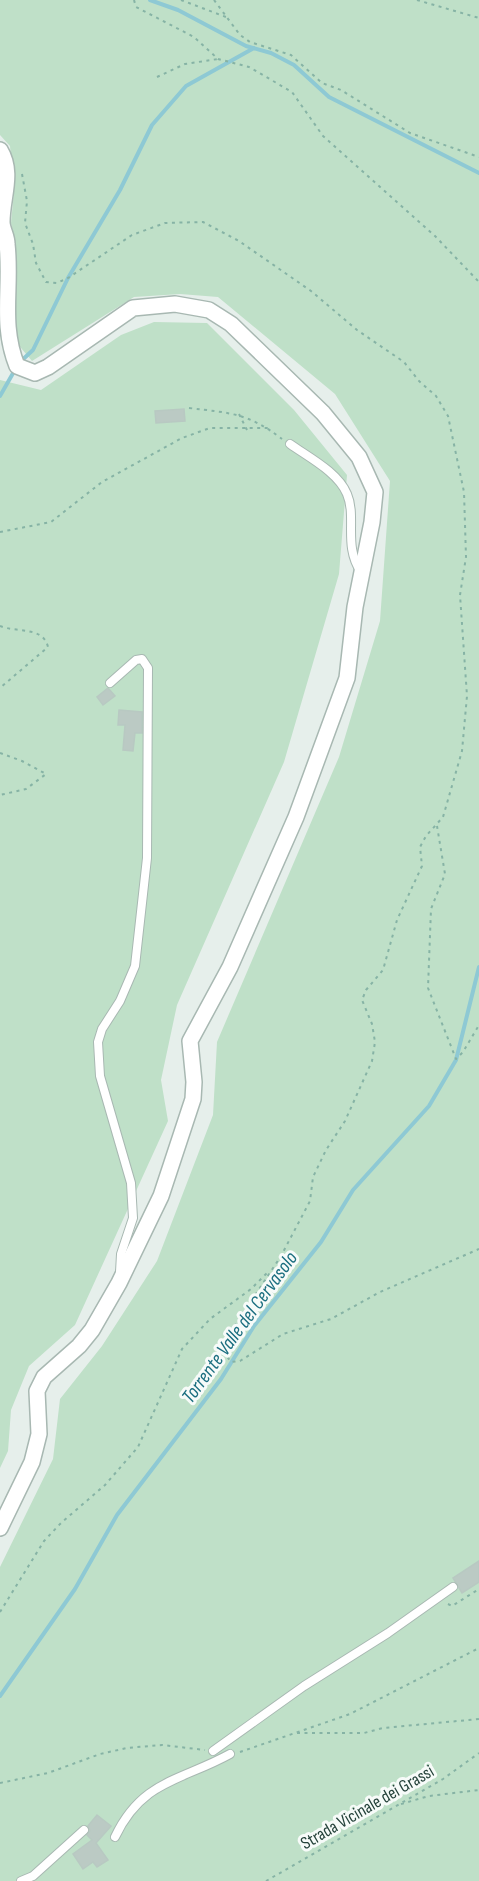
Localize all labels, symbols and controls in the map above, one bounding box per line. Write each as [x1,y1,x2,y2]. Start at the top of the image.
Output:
water label: Torrente Valle del Cervasolo [177,1247,303,1408]
street label: Strada Vicinale dei Grassi [297,1761,438,1854]

